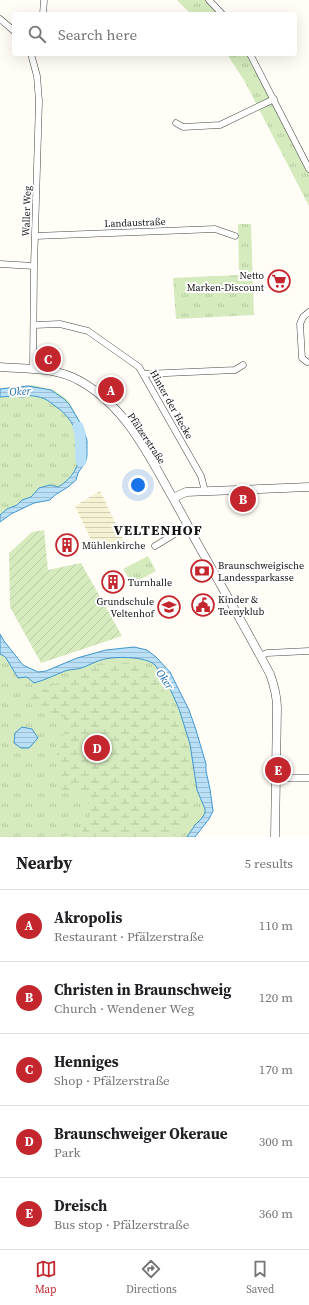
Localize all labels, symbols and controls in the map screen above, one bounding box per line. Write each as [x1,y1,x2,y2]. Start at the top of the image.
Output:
search box [12,12,297,56]
icon: search [26,23,48,45]
text: Search here [58,24,137,45]
street label: Waller Weg [19,186,34,236]
street label: Landaustraße [104,215,166,230]
supermarket icon: Netto Marken-Discount [266,268,292,294]
place label: Netto Marken-Discount [187,269,265,294]
pin: C [35,344,61,374]
street label: Hinter der Hecke [147,367,196,441]
pin: A [98,375,124,405]
water label: Oker [9,383,32,400]
street label: Pfälzerstraße [125,410,169,466]
your location [128,475,148,495]
pin: B [230,484,256,514]
district label: VELTENHOF [113,520,203,540]
building icon: Mühlenkirche [54,532,80,558]
place label: Mühlenkirche [82,539,145,552]
bank icon: Braunschweigische Landessparkasse [189,558,215,584]
place label: Braunschweigische Landessparkasse [218,559,304,584]
building icon: Turnhalle [100,569,126,595]
place label: Turnhalle [128,576,172,589]
public building icon: Kinder & Teenyklub [190,592,216,618]
place label: Kinder & Teenyklub [218,593,264,618]
school or university icon: Grundschule Veltenhof [156,594,182,620]
place label: Grundschule Veltenhof [96,595,155,620]
water label: Oker [152,666,177,693]
pin: D [84,733,110,763]
pin: E [265,755,291,785]
text: Nearby [16,851,72,875]
text: 5 results [245,855,293,872]
text: Akropolis [54,907,122,928]
text: A [25,917,33,934]
text: 110 m [259,917,293,934]
text: Restaurant · Pfälzerstraße [54,928,204,945]
text: Christen in Braunschweig [54,979,232,1000]
text: B [25,989,33,1006]
text: 120 m [259,989,293,1006]
text: Church · Wendener Weg [54,1000,194,1017]
text: Henniges [54,1051,119,1072]
text: C [25,1061,33,1078]
text: 170 m [259,1061,293,1078]
text: Shop · Pfälzerstraße [54,1072,170,1089]
text: Braunschweiger Okeraue [54,1123,228,1144]
text: D [24,1133,34,1150]
text: 300 m [259,1133,293,1150]
text: Park [54,1144,81,1161]
text: Dreisch [54,1195,107,1216]
text: E [25,1205,33,1222]
text: 360 m [259,1205,293,1222]
text: Bus stop · Pfälzerstraße [54,1216,189,1233]
tab: Map [35,1258,57,1297]
tab: Directions [126,1258,177,1297]
tab: Saved [246,1258,274,1297]

